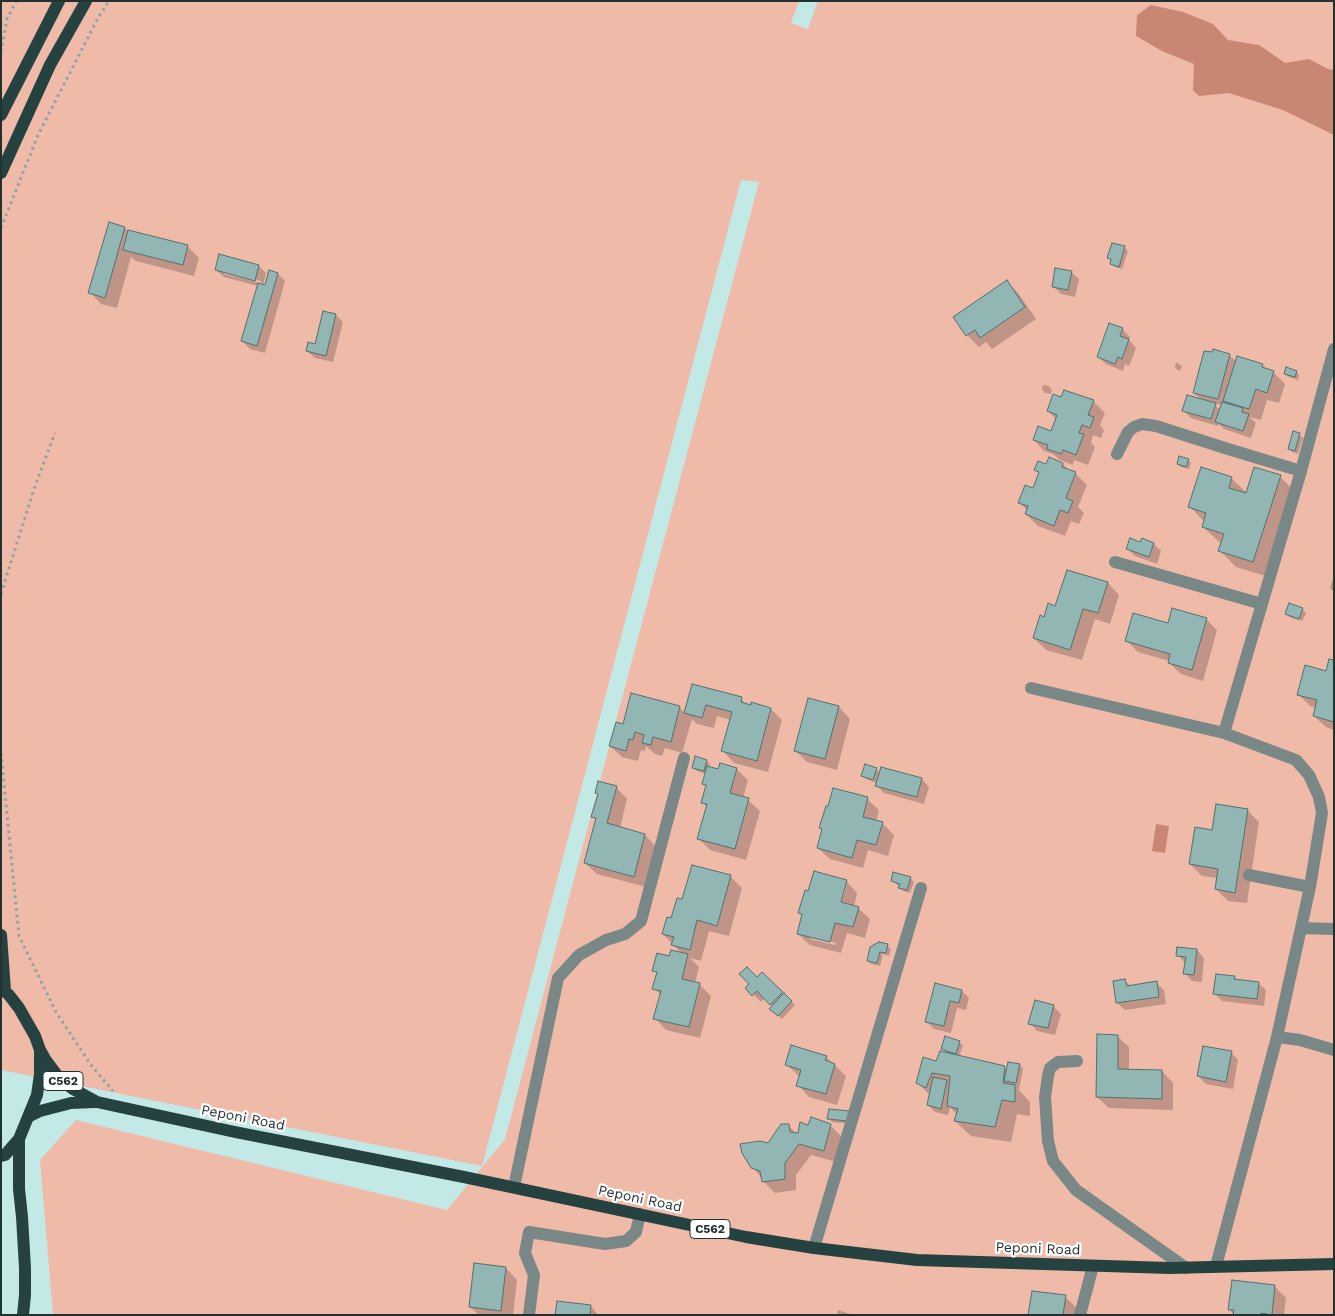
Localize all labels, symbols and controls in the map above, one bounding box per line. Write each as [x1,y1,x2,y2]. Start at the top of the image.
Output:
road number: C562 [43,1072,83,1090]
street label: Peponi Road [200,1102,286,1134]
street label: Peponi Road [597,1182,683,1216]
road number: C562 [690,1220,730,1238]
street label: Peponi Road [995,1239,1081,1259]

